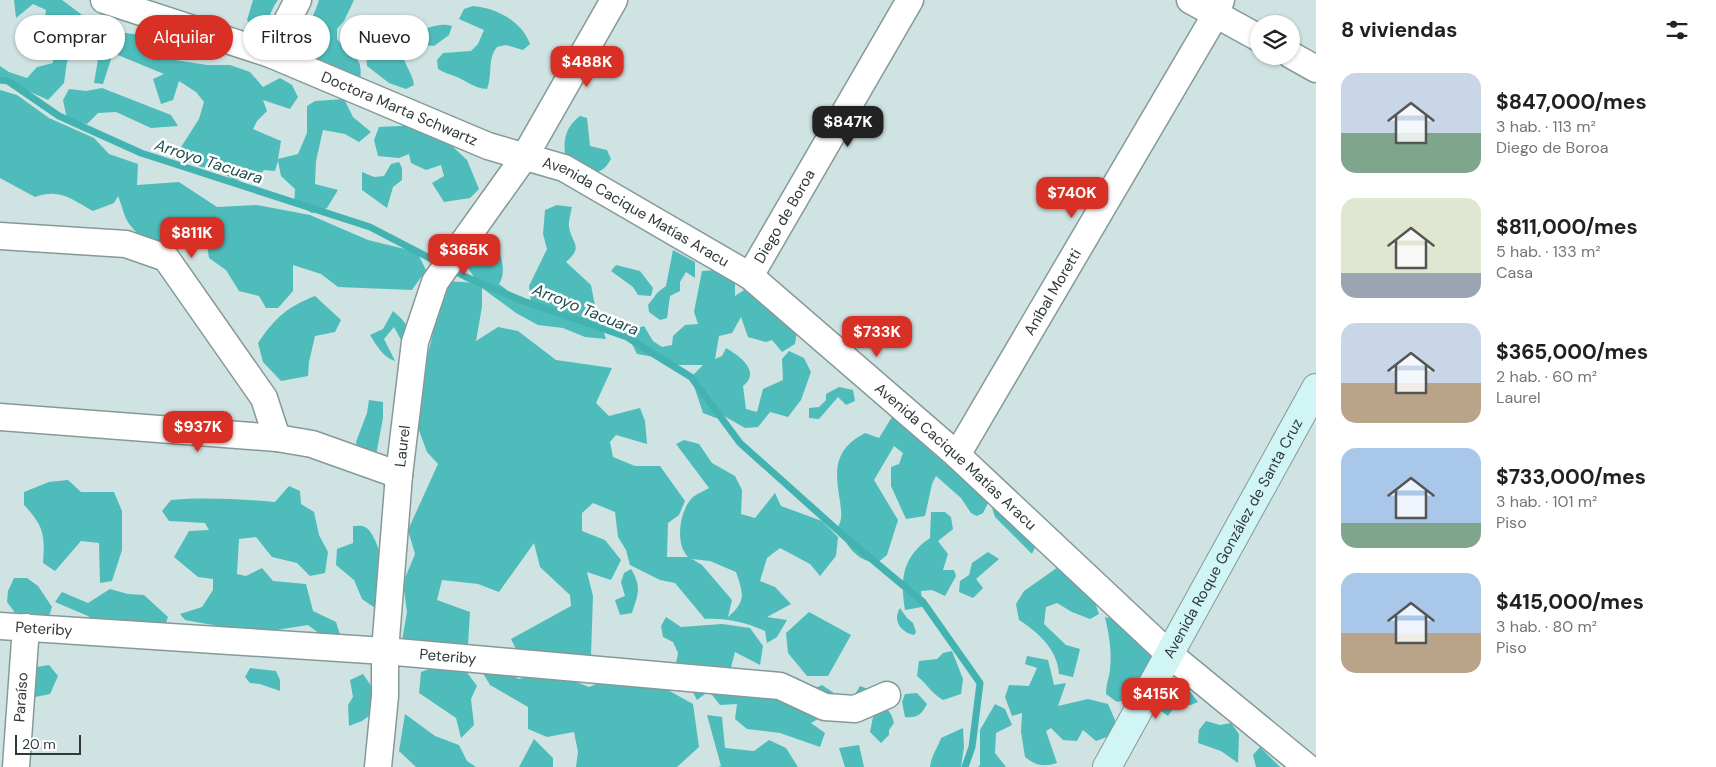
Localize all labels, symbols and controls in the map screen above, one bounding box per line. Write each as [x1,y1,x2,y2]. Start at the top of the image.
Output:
chip: Comprar [15,15,125,60]
chip: Alquilar [135,15,233,60]
chip: Filtros [243,15,330,60]
chip: Nuevo [340,15,429,60]
map controls [1250,15,1300,65]
button: layers [1250,15,1300,65]
text: 8 viviendas [1341,16,1457,44]
icon: filters [1663,16,1691,44]
pin: $488K [552,46,622,88]
text: $488K [562,51,612,72]
street label: Doctora Marta Schwartz [318,67,481,151]
text: $847,000/mes [1496,88,1647,116]
icon: home [1381,93,1441,153]
pin: $847K [813,106,883,148]
text: $847K [823,111,873,132]
text: 3 hab. · 113 m² [1496,116,1596,137]
water label: Arroyo Tacuara [151,134,266,189]
text: Diego de Boroa [1496,137,1609,158]
street label: Avenida Cacique Matías Aracu [540,152,733,272]
street label: Diego de Boroa [749,166,820,267]
pin: $740K [1037,176,1107,219]
text: $740K [1047,182,1097,203]
text: $811,000/mes [1496,213,1638,241]
pin: $811K [157,216,227,259]
icon: home [1381,218,1441,278]
text: $811K [171,222,213,243]
pin: $365K [429,234,499,276]
text: $365K [439,239,489,260]
text: 5 hab. · 133 m² [1496,241,1600,262]
street label: Aníbal Moretti [1019,245,1086,339]
text: Casa [1496,262,1533,283]
water label: Arroyo Tacuara [529,278,642,340]
pin: $733K [842,316,912,358]
text: $733K [853,321,901,342]
text: $365,000/mes [1496,338,1648,366]
icon: home [1381,343,1441,403]
text: 2 hab. · 60 m² [1496,366,1597,387]
street label: Avenida Cacique Matías Aracu [871,378,1041,535]
text: Laurel [1496,387,1541,408]
pin: $937K [163,410,233,453]
street label: Avenida Roque González de Santa Cruz [1159,415,1307,662]
text: $937K [174,416,222,437]
street label: Laurel [390,424,415,468]
text: $733,000/mes [1496,463,1646,491]
icon: home [1381,468,1441,528]
text: 3 hab. · 101 m² [1496,491,1597,512]
text: Piso [1496,512,1527,533]
text: $415,000/mes [1496,588,1644,616]
icon: home [1381,593,1441,653]
text: 3 hab. · 80 m² [1496,616,1597,637]
street label: Peteriby [15,617,74,641]
text: Piso [1496,637,1527,658]
street label: Peteriby [419,644,478,669]
street label: Paraíso [9,671,33,723]
pin: $415K [1121,678,1191,720]
text: $415K [1133,683,1179,704]
scale bar [15,732,81,755]
text: 20 m [22,735,56,753]

